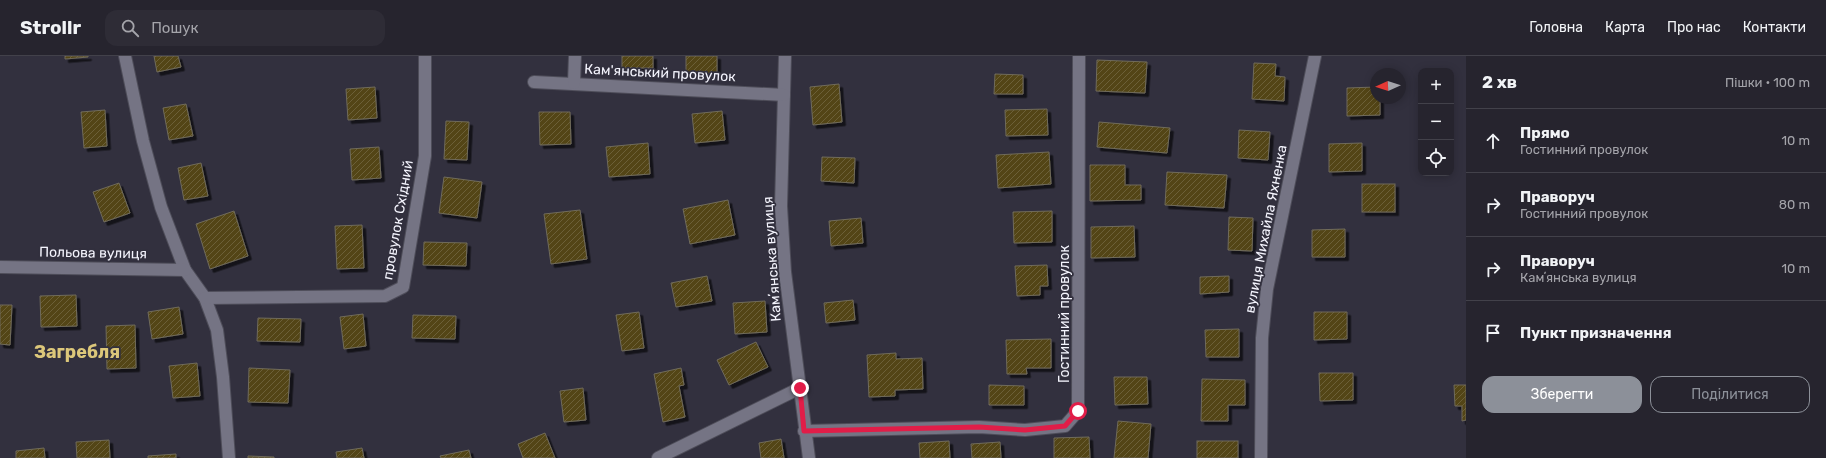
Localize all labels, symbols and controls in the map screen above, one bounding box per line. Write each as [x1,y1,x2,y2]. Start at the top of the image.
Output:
search box [105,10,385,46]
text: Strollr [20,16,81,39]
icon: search [119,17,141,39]
text: Пошук [151,19,199,37]
text: Головна [1529,19,1583,36]
text: Карта [1605,19,1645,36]
text: Про нас [1667,19,1721,36]
text: Контакти [1743,19,1806,36]
street label: Кам'янський провулок [584,61,737,85]
north arrow [1370,68,1406,104]
map controls [1418,68,1454,176]
button: + [1418,68,1454,104]
text: 2 хв [1482,72,1517,92]
text: Пішки · 100 m [1725,75,1810,90]
button: − [1418,104,1454,140]
text: Прямо [1520,124,1570,142]
icon: ahead [1482,130,1504,152]
text: 10 m [1781,133,1810,148]
button: locate [1418,140,1454,176]
text: Гостинний провулок [1520,142,1648,157]
street label: вулиця Михайла Яхненка [1241,143,1291,315]
street label: провулок Східний [379,159,417,281]
text: Праворуч [1520,188,1595,206]
icon: right [1482,194,1504,216]
street label: Камʼянська вулиця [759,196,785,322]
text: 80 m [1779,197,1810,212]
text: Гостинний провулок [1520,206,1648,221]
street label: Польова вулиця [39,244,147,262]
street label: Гостинний провулок [1056,245,1073,383]
text: Праворуч [1520,252,1595,270]
icon: right [1482,258,1504,280]
text: 10 m [1781,261,1810,276]
text: Камʼянська вулиця [1520,270,1637,285]
icon: arrive [1482,322,1504,344]
text: Пункт призначення [1520,324,1672,342]
district label: Загребля [34,341,120,363]
button: Зберегти [1482,376,1642,413]
button: Поділитися [1650,376,1810,413]
route end [791,379,809,397]
route start [1069,402,1087,420]

